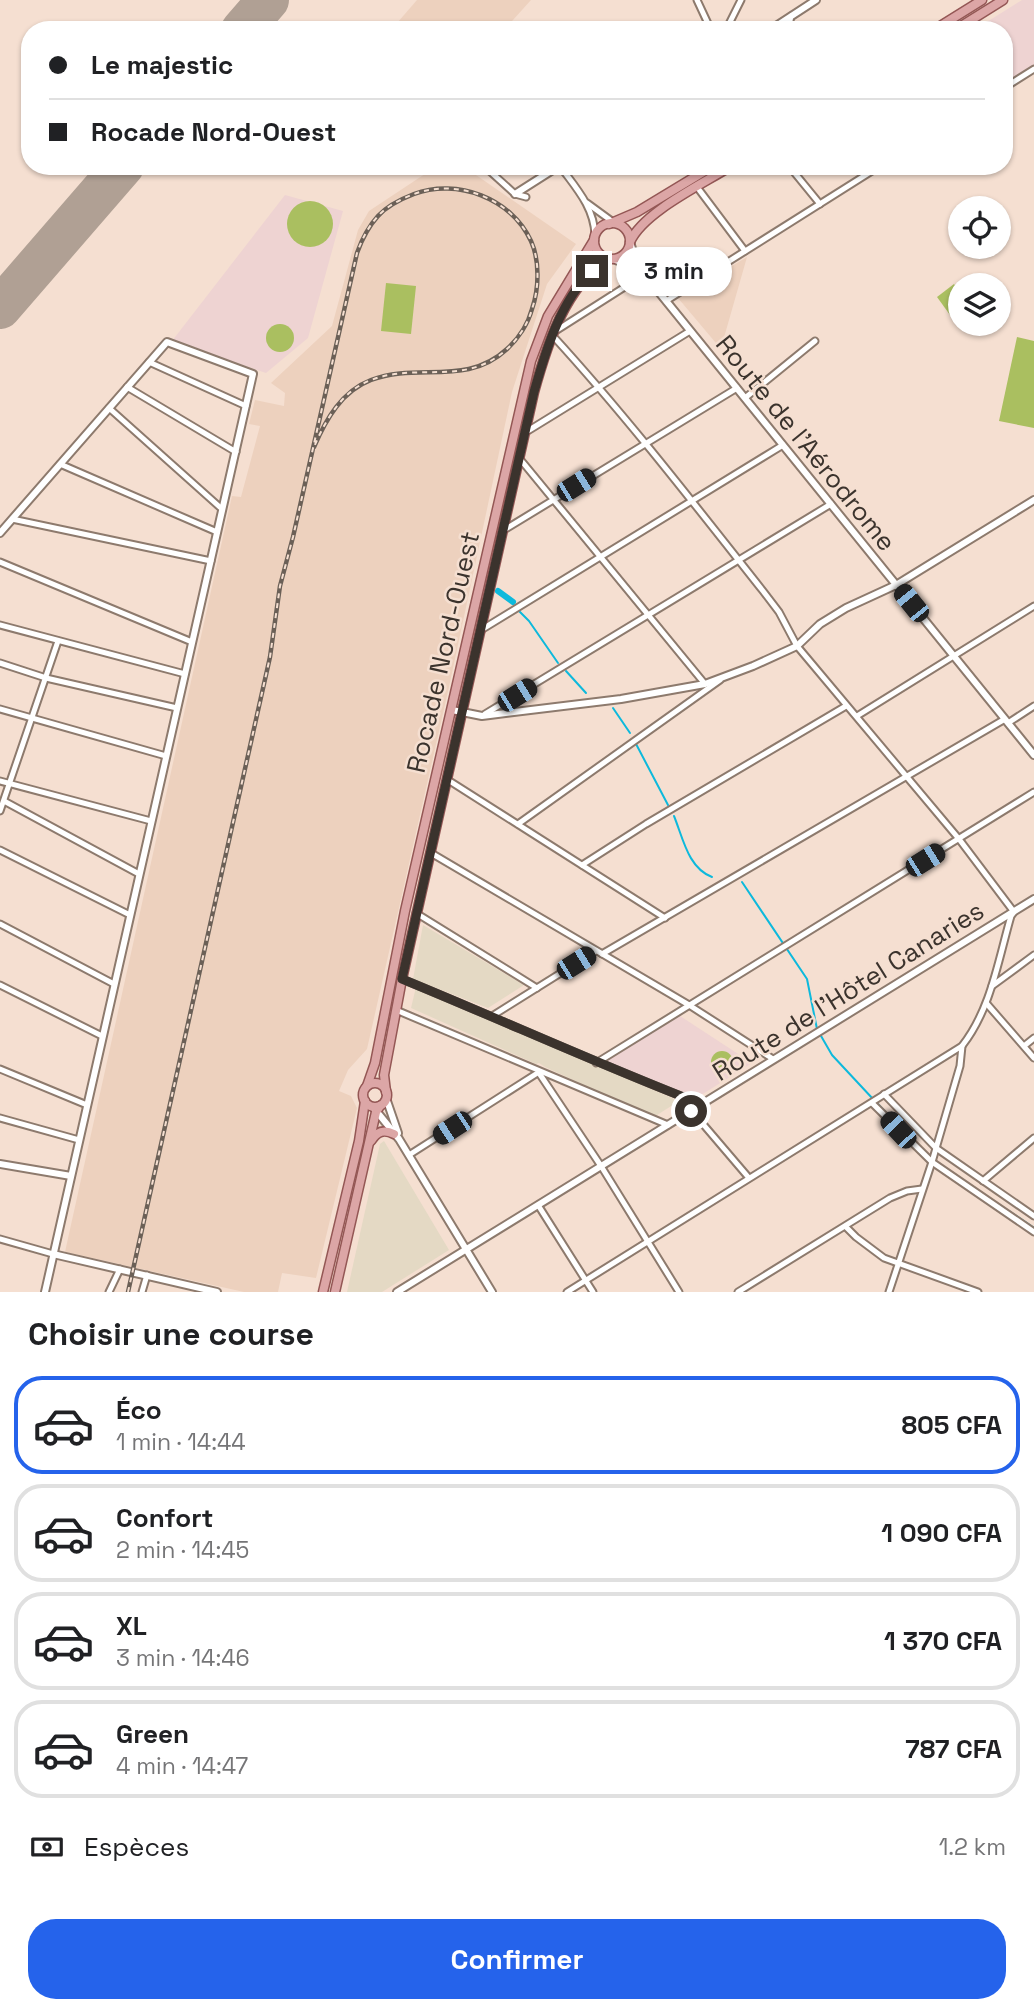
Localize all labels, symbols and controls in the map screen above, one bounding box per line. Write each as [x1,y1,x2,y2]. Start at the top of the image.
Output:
text: Le majestic [91,48,233,82]
text: Rocade Nord-Ouest [91,115,336,149]
map controls [948,196,1011,336]
button: locate [948,196,1011,259]
callout: 3 min [616,246,732,296]
route end [576,255,608,287]
text: 3 min [644,256,704,286]
button: layers [948,273,1011,336]
street label: Route de l'Aérodrome [708,328,904,558]
car [553,465,600,505]
street label: Rocade Nord-Ouest [399,528,487,776]
car [890,580,933,626]
car [494,675,541,715]
car [902,840,949,880]
street label: Route de l'Hôtel Canaries [706,893,990,1089]
car [553,943,600,983]
route start [675,1095,707,1127]
car [876,1107,921,1153]
car [429,1108,476,1148]
text: Choisir une course [28,1314,314,1354]
text: Éco [116,1393,162,1427]
icon: car [32,1394,95,1457]
text: 805 CFA [901,1408,1002,1442]
text: 1 min · 14:44 [116,1427,246,1457]
text: Confort [116,1501,213,1535]
icon: car [32,1502,95,1565]
text: 1 090 CFA [881,1516,1002,1550]
text: 2 min · 14:45 [116,1535,249,1565]
text: XL [116,1609,147,1643]
icon: car [32,1610,95,1673]
text: 1 370 CFA [884,1624,1002,1658]
text: 3 min · 14:46 [116,1643,250,1673]
text: Green [116,1717,189,1751]
icon: car [32,1718,95,1781]
text: 787 CFA [905,1732,1002,1766]
text: 4 min · 14:47 [116,1751,248,1781]
icon: cash [28,1828,66,1866]
text: Espèces [84,1830,189,1864]
text: 1.2 km [939,1832,1006,1862]
button: Confirmer [28,1919,1006,1999]

